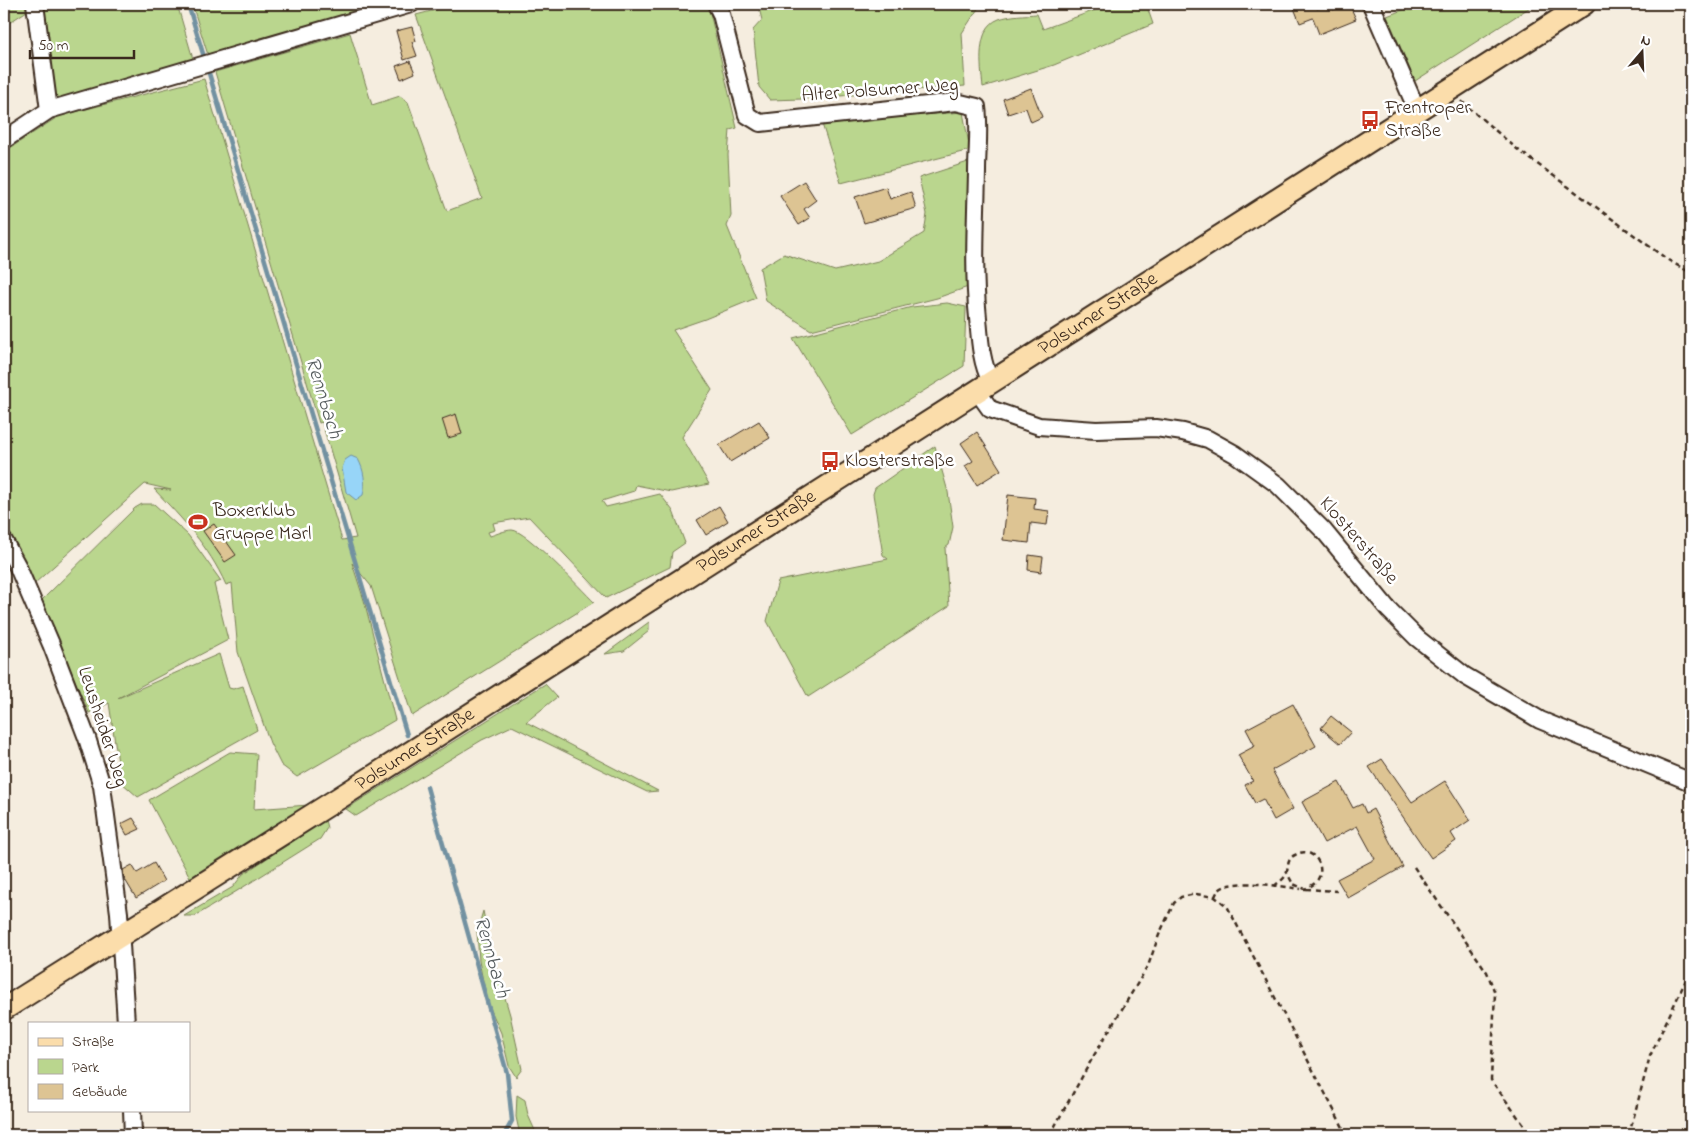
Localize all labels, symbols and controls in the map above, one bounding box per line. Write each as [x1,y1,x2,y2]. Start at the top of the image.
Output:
scale bar [30,28,134,60]
north arrow [1618,28,1668,78]
text: N [1638,30,1654,53]
text: 50 m [38,35,69,57]
street label: Alter Polsumer Weg [801,71,959,112]
place label: Frentroper Straße [1384,94,1472,146]
bus stop icon: Frentroper Straße [1359,109,1381,131]
street label: Polsumer Straße [1032,265,1163,363]
water label: Rennbach [296,354,350,443]
place label: Klosterstraße [845,447,954,476]
bus stop icon: Klosterstraße [819,450,841,472]
street label: Polsumer Straße [691,483,822,581]
street label: Klosterstraße [1311,490,1405,592]
place label: Boxerklub Gruppe Marl [212,497,311,549]
sports icon: Boxerklub Gruppe Marl [187,511,209,533]
street label: Leusheider Weg [68,663,135,791]
street label: Polsumer Straße [349,701,481,799]
water label: Rennbach [465,913,517,1002]
legend [28,1022,190,1112]
text: Straße [72,1031,114,1053]
text: Park [72,1057,100,1079]
text: Gebäude [72,1081,128,1103]

